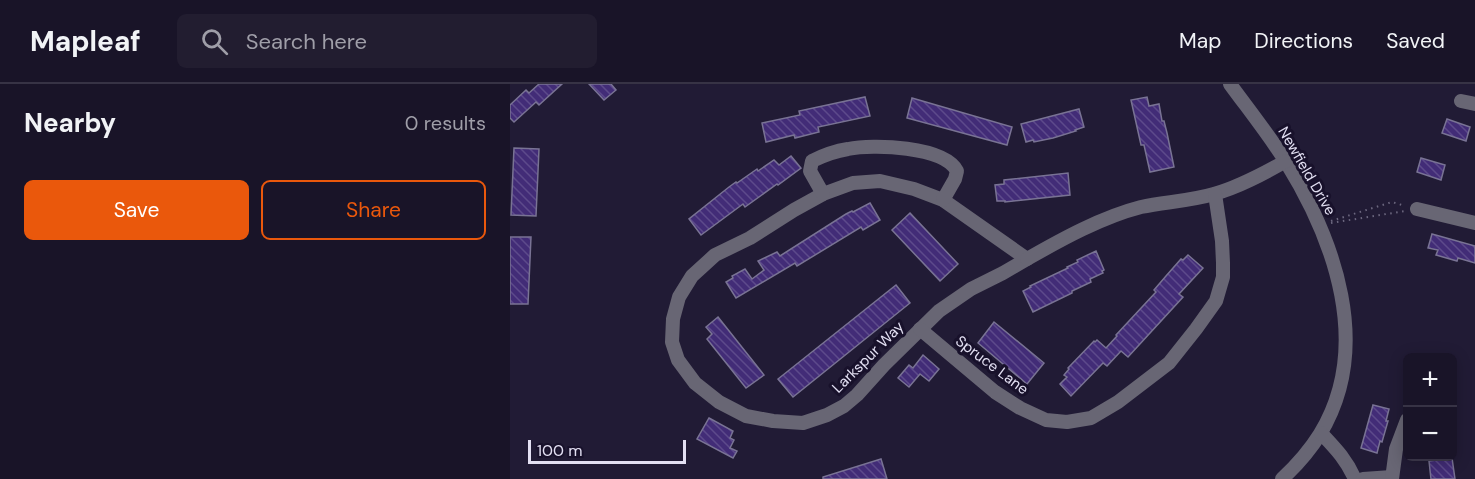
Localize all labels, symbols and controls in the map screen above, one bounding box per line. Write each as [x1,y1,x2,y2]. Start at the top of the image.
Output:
search box [177,14,597,68]
text: Mapleaf [30,23,141,60]
icon: search [198,25,231,58]
text: Search here [246,27,367,56]
text: Map [1179,27,1221,55]
text: Directions [1254,27,1353,55]
text: Saved [1386,27,1445,55]
text: Nearby [24,106,116,140]
text: 0 results [405,110,486,136]
street label: Newfield Drive [1274,123,1340,219]
button: Save [24,180,249,240]
button: Share [261,180,486,240]
street label: Larkspur Way [828,316,909,397]
street label: Spruce Lane [951,331,1033,399]
map controls [1403,353,1457,461]
button: + [1403,353,1457,407]
button: − [1403,407,1457,461]
scale bar [528,437,686,464]
text: 100 m [537,440,582,461]

